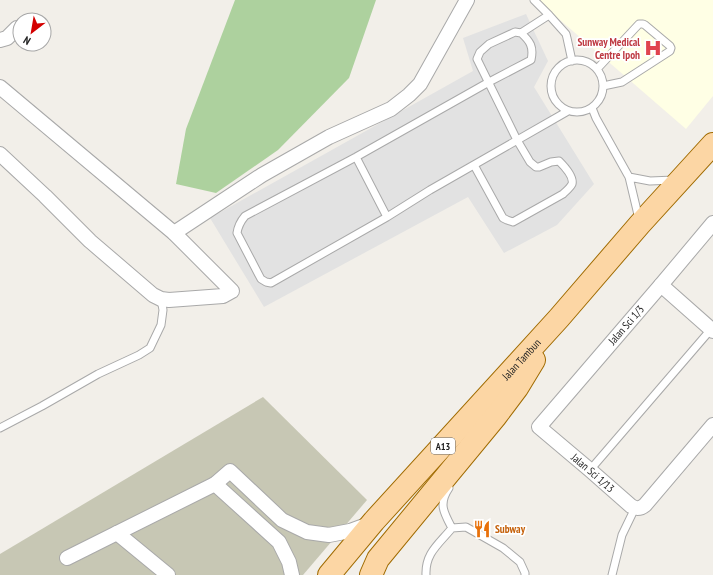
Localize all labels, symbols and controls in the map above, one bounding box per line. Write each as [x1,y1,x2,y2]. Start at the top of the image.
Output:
north arrow [12,12,52,52]
text: N [21,33,33,48]
place label: Sunway Medical Centre Ipoh [577,35,640,62]
hospital icon: Sunway Medical Centre Ipoh [643,38,663,58]
street label: Jalan Sci 1/3 [604,302,647,348]
street label: Jalan Tambun [498,336,544,384]
road number: A13 [431,438,455,454]
street label: Jalan Sci 1/13 [568,450,618,495]
restaurant icon: Subway [472,519,492,539]
place label: Subway [495,522,526,536]

